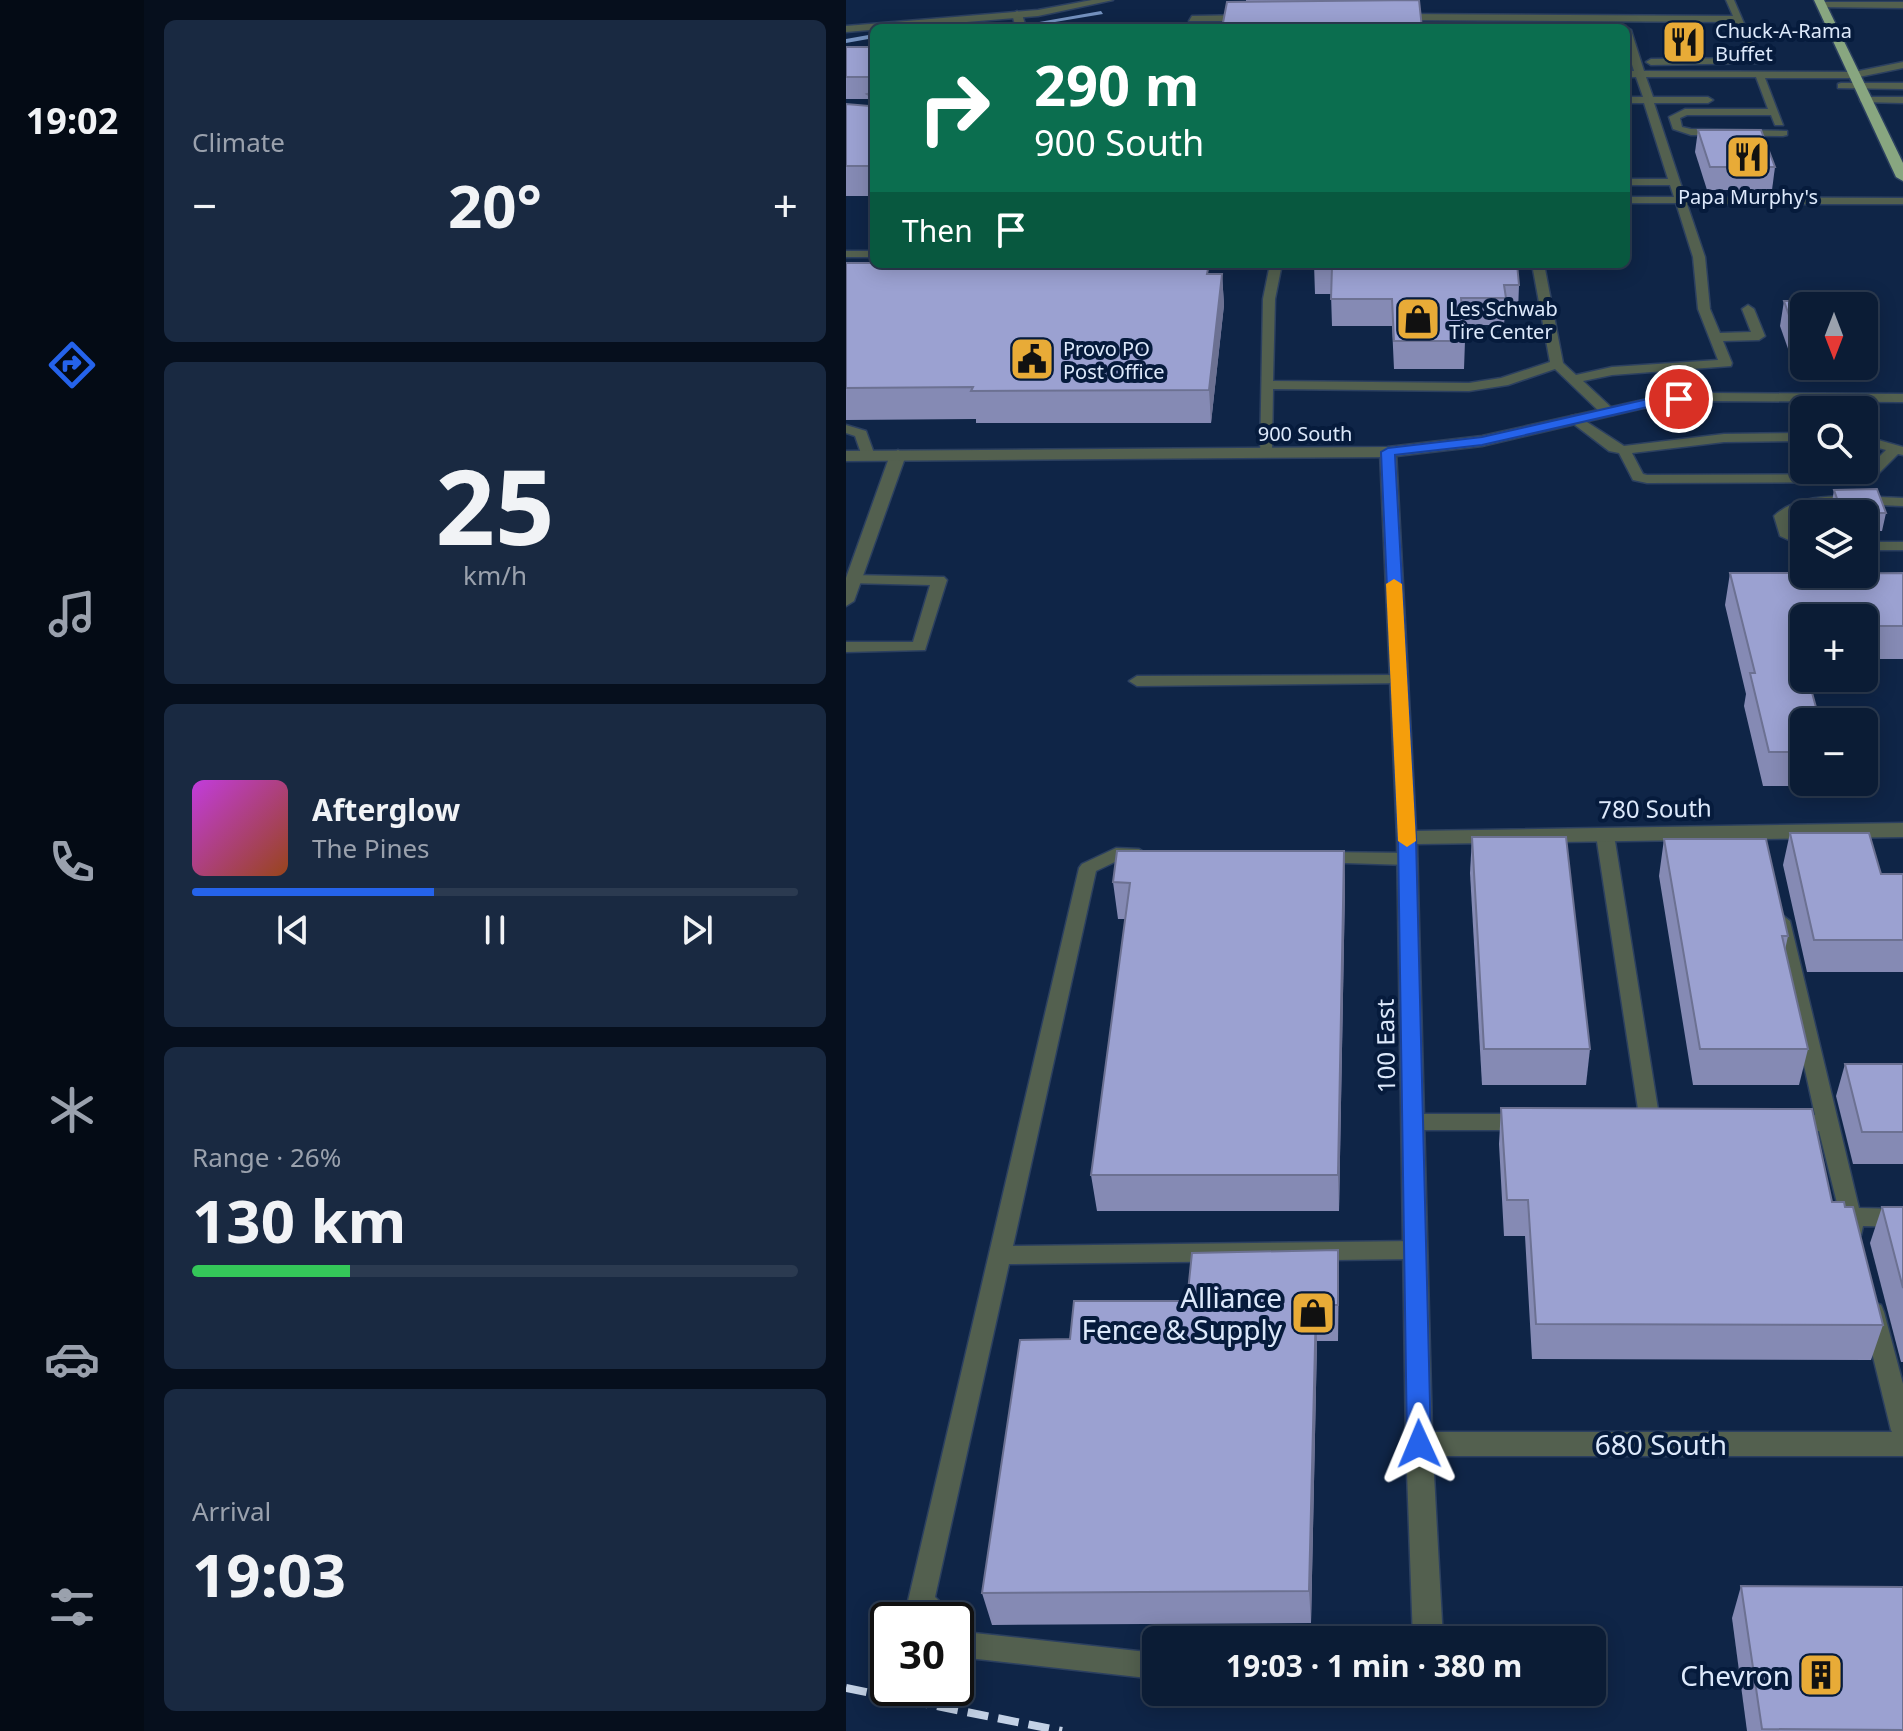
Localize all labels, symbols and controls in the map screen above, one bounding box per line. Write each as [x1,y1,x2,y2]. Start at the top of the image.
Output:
place label: Chuck-A-Rama Buffet [1715,17,1852,67]
restaurant icon: Chuck-A-Rama Buffet [1660,18,1708,66]
text: 290 m [1034,46,1199,122]
icon: right [902,56,1006,160]
text: 19:02 [26,96,118,145]
text: 900 South [1034,118,1204,167]
text: Climate [192,124,285,160]
restaurant icon: Papa Murphy's [1724,133,1772,181]
text: 20° [448,164,542,246]
text: − [192,175,217,235]
text: + [773,175,798,235]
place label: Papa Murphy's [1678,183,1818,210]
icon: arrive [989,208,1033,252]
text: Then [902,210,973,251]
north arrow [1790,292,1878,380]
map controls [1790,292,1878,796]
shop icon: Les Schwab Tire Center [1394,295,1442,343]
place label: Les Schwab Tire Center [1449,295,1558,345]
public building icon: Provo PO Post Office [1008,335,1056,383]
place label: Provo PO Post Office [1063,335,1165,385]
icon: directions [44,337,100,393]
pin [1645,365,1713,433]
icon: arrive [1657,377,1701,421]
button: search [1790,396,1878,484]
street label: 900 South [1258,420,1352,447]
text: 25 [436,434,554,575]
button: layers [1790,500,1878,588]
text: km/h [463,557,527,593]
icon: music [44,586,100,642]
button: + [1790,604,1878,692]
button: − [1790,708,1878,796]
text: Afterglow [312,789,460,830]
street label: 780 South [1598,791,1712,825]
text: The Pines [312,830,430,866]
icon: phone [44,834,100,890]
icon: previous [271,908,315,952]
icon: pause [473,908,517,952]
icon: next [675,908,719,952]
street label: 100 East [1368,998,1402,1093]
icon: climate [44,1082,100,1138]
text: Range · 26% [192,1139,341,1175]
text: 130 km [192,1179,406,1261]
place label: Alliance Fence & Supply [1081,1278,1283,1348]
shop icon: Alliance Fence & Supply [1289,1289,1337,1337]
icon: car [44,1331,100,1387]
position arrow [1377,1402,1461,1486]
street label: 680 South [1595,1425,1727,1463]
text: Arrival [192,1493,271,1529]
text: 19:03 [192,1533,346,1615]
icon: filters [44,1579,100,1635]
speed limit sign: 30 [870,1602,974,1706]
text: 19:03 · 1 min · 380 m [1226,1645,1522,1686]
building icon: Chevron [1797,1651,1845,1699]
place label: Chevron [1680,1656,1790,1694]

